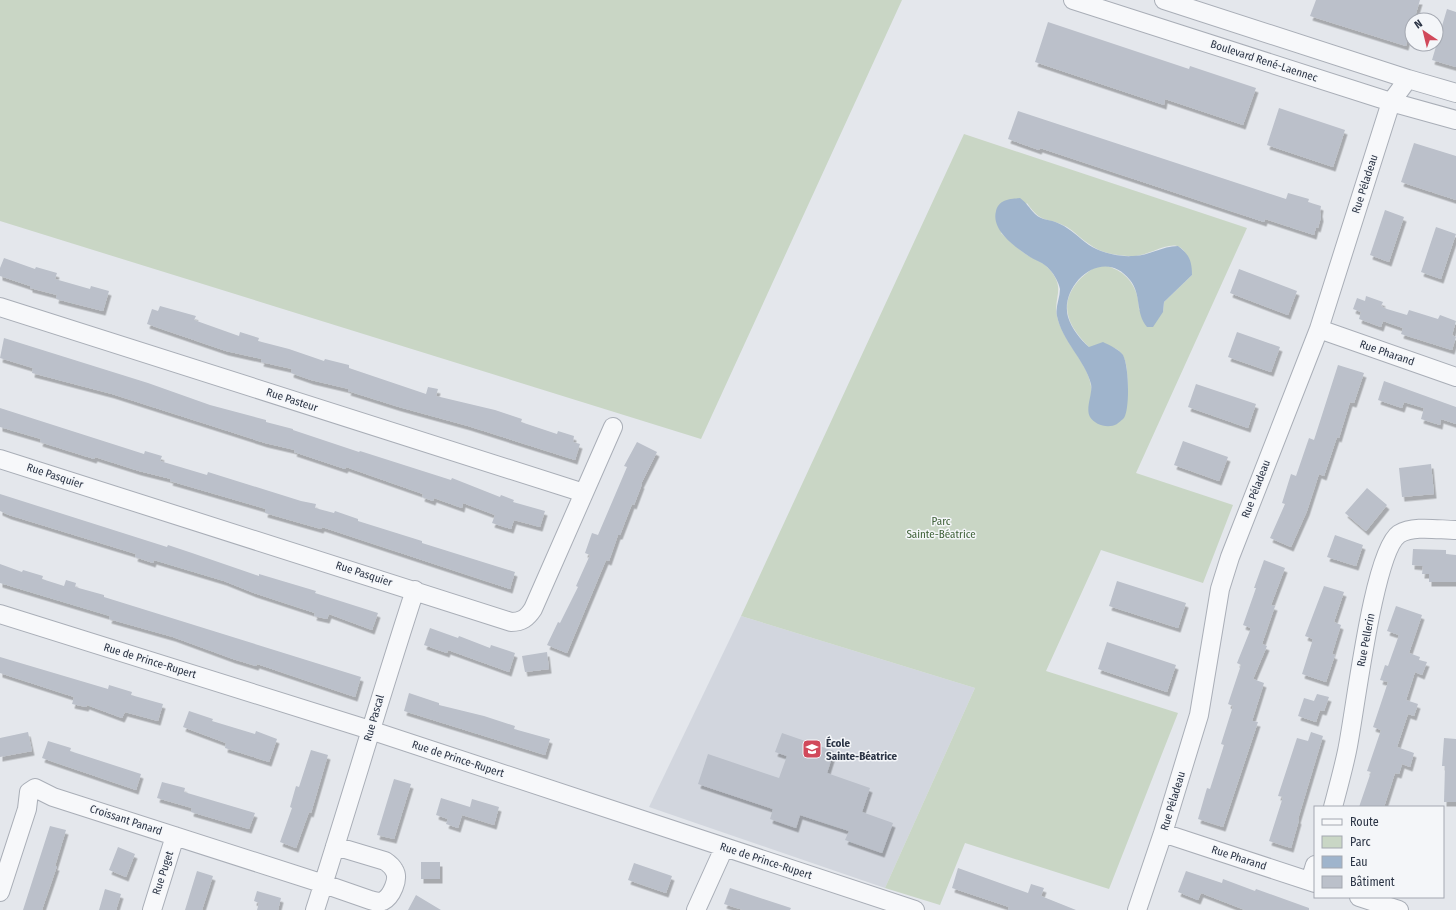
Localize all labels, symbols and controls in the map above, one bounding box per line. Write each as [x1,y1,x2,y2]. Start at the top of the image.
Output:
north arrow [1404,12,1444,52]
text: N [1412,17,1425,31]
street label: Boulevard René-Laennec [1209,38,1319,85]
street label: Rue Péladeau [1349,153,1381,215]
street label: Rue Pharand [1358,338,1416,368]
street label: Rue Pasteur [265,386,320,414]
street label: Rue Péladeau [1239,458,1273,520]
street label: Rue Pasquier [25,461,85,491]
park label: Parc Sainte-Béatrice [906,515,976,541]
street label: Rue Pasquier [334,559,394,589]
street label: Rue Pellerin [1354,612,1378,668]
street label: Rue de Prince-Rupert [102,641,198,681]
street label: Rue Pascal [361,693,387,743]
place label: École Sainte-Béatrice [826,736,898,763]
street label: Rue de Prince-Rupert [410,738,506,780]
school or university icon: École Sainte-Béatrice [801,738,823,760]
street label: Rue Péladeau [1158,770,1188,832]
street label: Croissant Panard [88,802,164,838]
legend [1314,806,1444,898]
text: Route [1350,815,1379,829]
text: Parc [1350,835,1371,849]
street label: Rue de Prince-Rupert [718,840,814,882]
street label: Rue Pharand [1210,843,1268,873]
street label: Rue Puget [150,849,176,896]
text: Eau [1350,855,1368,869]
text: Bâtiment [1350,875,1395,889]

